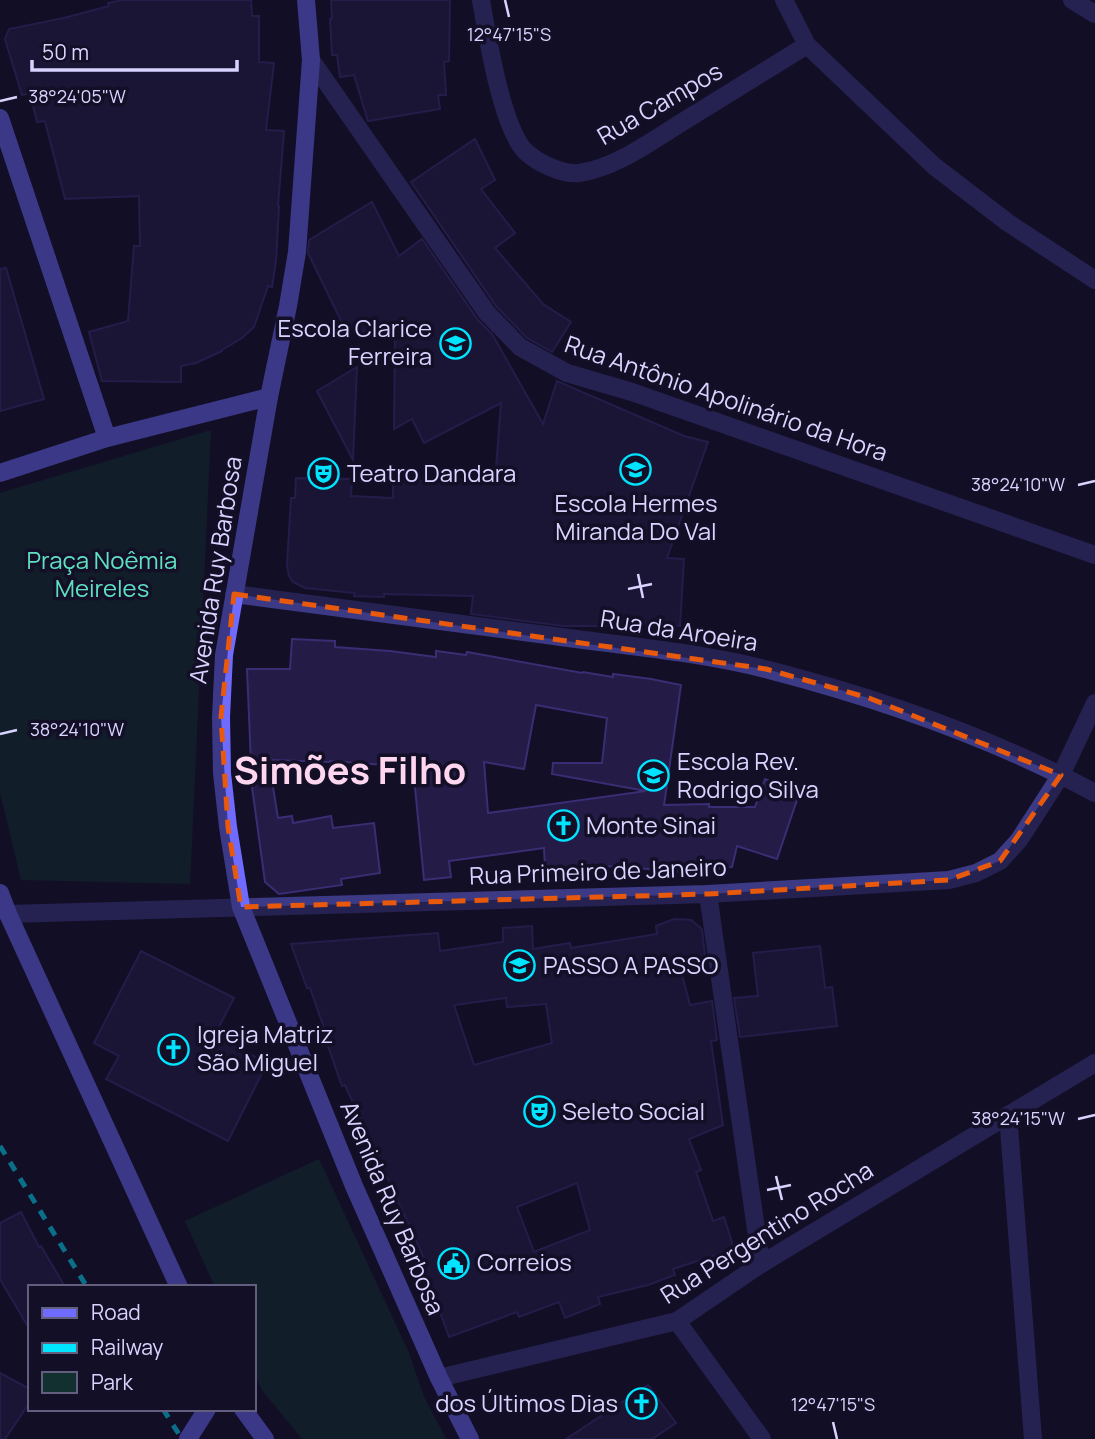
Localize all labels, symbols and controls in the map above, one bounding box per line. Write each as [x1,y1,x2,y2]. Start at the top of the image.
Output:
text: 12°47'15"S [467,22,551,46]
scale bar [32,28,236,72]
text: 50 m [42,38,89,66]
street label: Rua Campos [591,54,728,152]
text: 38°24'05"W [28,84,126,108]
place label: Escola Clarice Ferreira [278,311,432,372]
school or university icon: Escola Clarice Ferreira [438,326,472,360]
street label: Rua Antônio Apolinário da Hora [561,327,892,468]
school or university icon: Escola Hermes Miranda Do Val [619,453,653,487]
street label: Avenida Ruy Barbosa [180,454,249,686]
place label: Teatro Dandara [347,456,516,489]
theatre icon: Teatro Dandara [307,457,341,491]
text: 38°24'10"W [971,472,1065,496]
place label: Escola Hermes Miranda Do Val [554,486,718,547]
park label: Praça Noêmia Meireles [27,543,177,604]
street label: Rua da Aroeira [598,601,760,658]
text: 38°24'10"W [30,717,124,741]
district label: Simões Filho [234,743,466,795]
place label: Escola Rev. Rodrigo Silva [677,744,819,805]
school or university icon: Escola Rev. Rodrigo Silva [637,759,671,793]
place label: Monte Sinai [586,808,716,841]
church icon: Monte Sinai [546,809,580,843]
street label: Rua Primeiro de Janeiro [469,850,727,891]
place label: PASSO A PASSO [543,948,718,981]
school or university icon: PASSO A PASSO [503,949,537,983]
place label: Igreja Matriz São Miguel [197,1017,333,1078]
church icon: Igreja Matriz São Miguel [157,1032,191,1066]
place label: Seleto Social [562,1094,705,1127]
street label: Avenida Ruy Barbosa [333,1095,453,1320]
theatre icon: Seleto Social [522,1095,556,1129]
text: 38°24'15"W [971,1106,1065,1130]
street label: Rua Pergentino Rocha [654,1153,879,1311]
place label: Correios [477,1245,572,1278]
public building icon: Correios [437,1246,471,1280]
legend [28,1285,256,1411]
text: Road [91,1298,141,1326]
text: Railway [91,1333,163,1361]
text: Park [91,1368,133,1396]
place label: dos Últimos Dias [435,1386,618,1419]
church icon: dos Últimos Dias [624,1387,658,1421]
text: 12°47'15"S [791,1392,875,1416]

